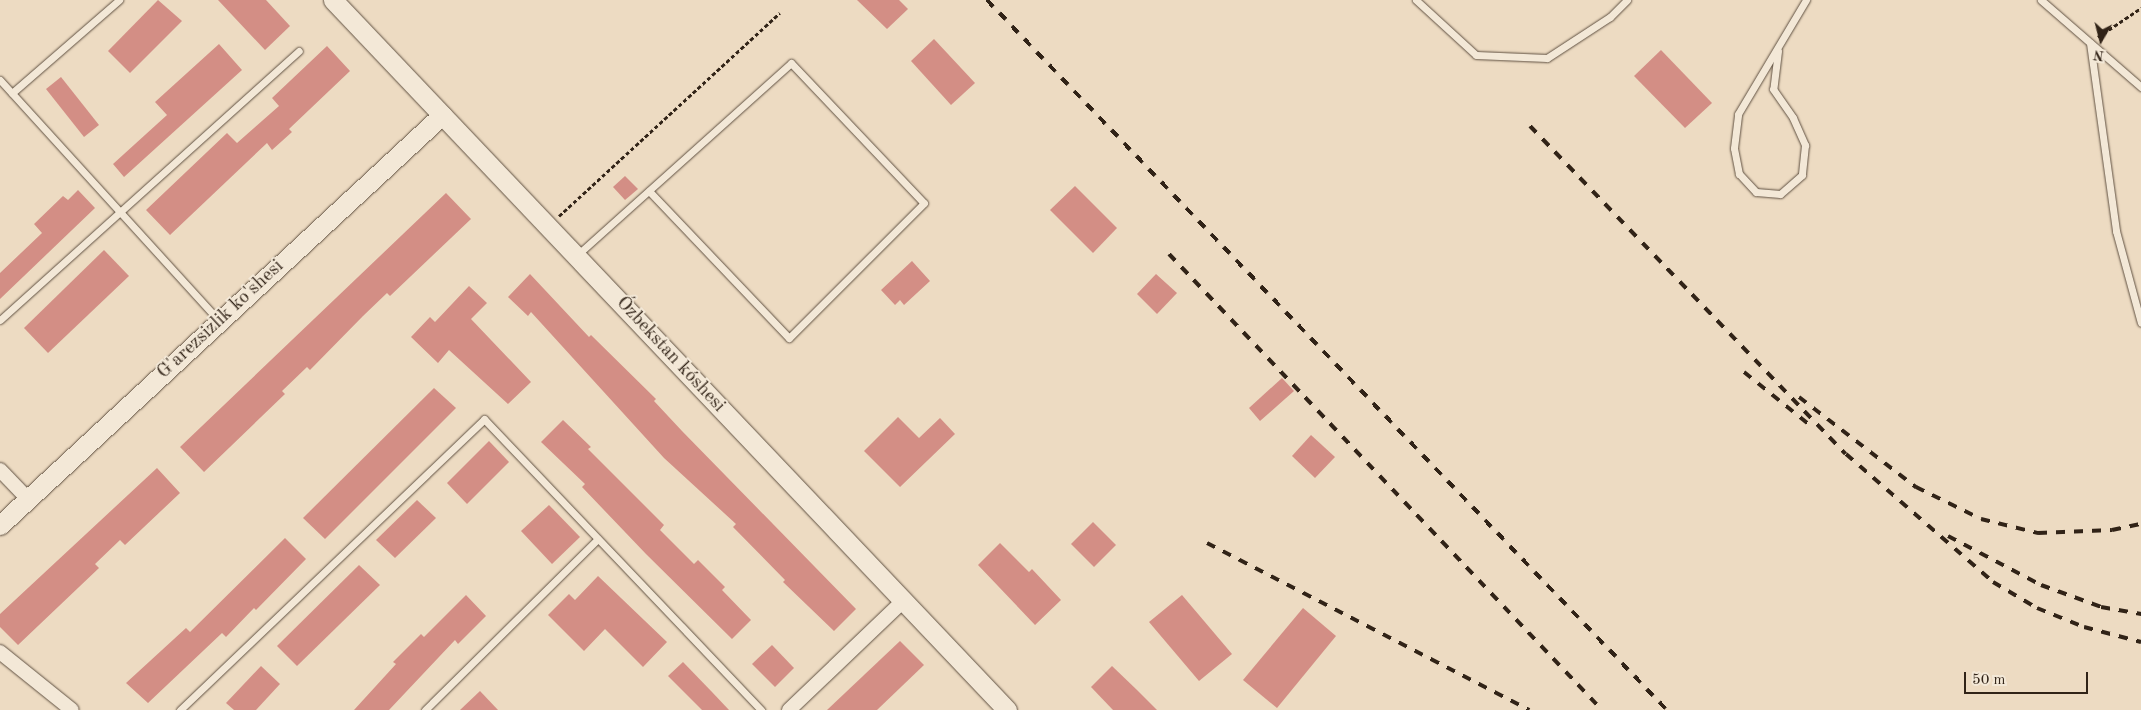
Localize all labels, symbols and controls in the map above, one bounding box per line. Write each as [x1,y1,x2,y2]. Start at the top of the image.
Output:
north arrow [2076,15,2126,65]
text: N [2093,47,2105,63]
street label: G'arezsizlik ko'shesi [153,256,289,384]
street label: Ózbekstan kóshesi [611,292,729,418]
scale bar [1966,662,2090,694]
text: 50 m [1972,673,2006,688]

